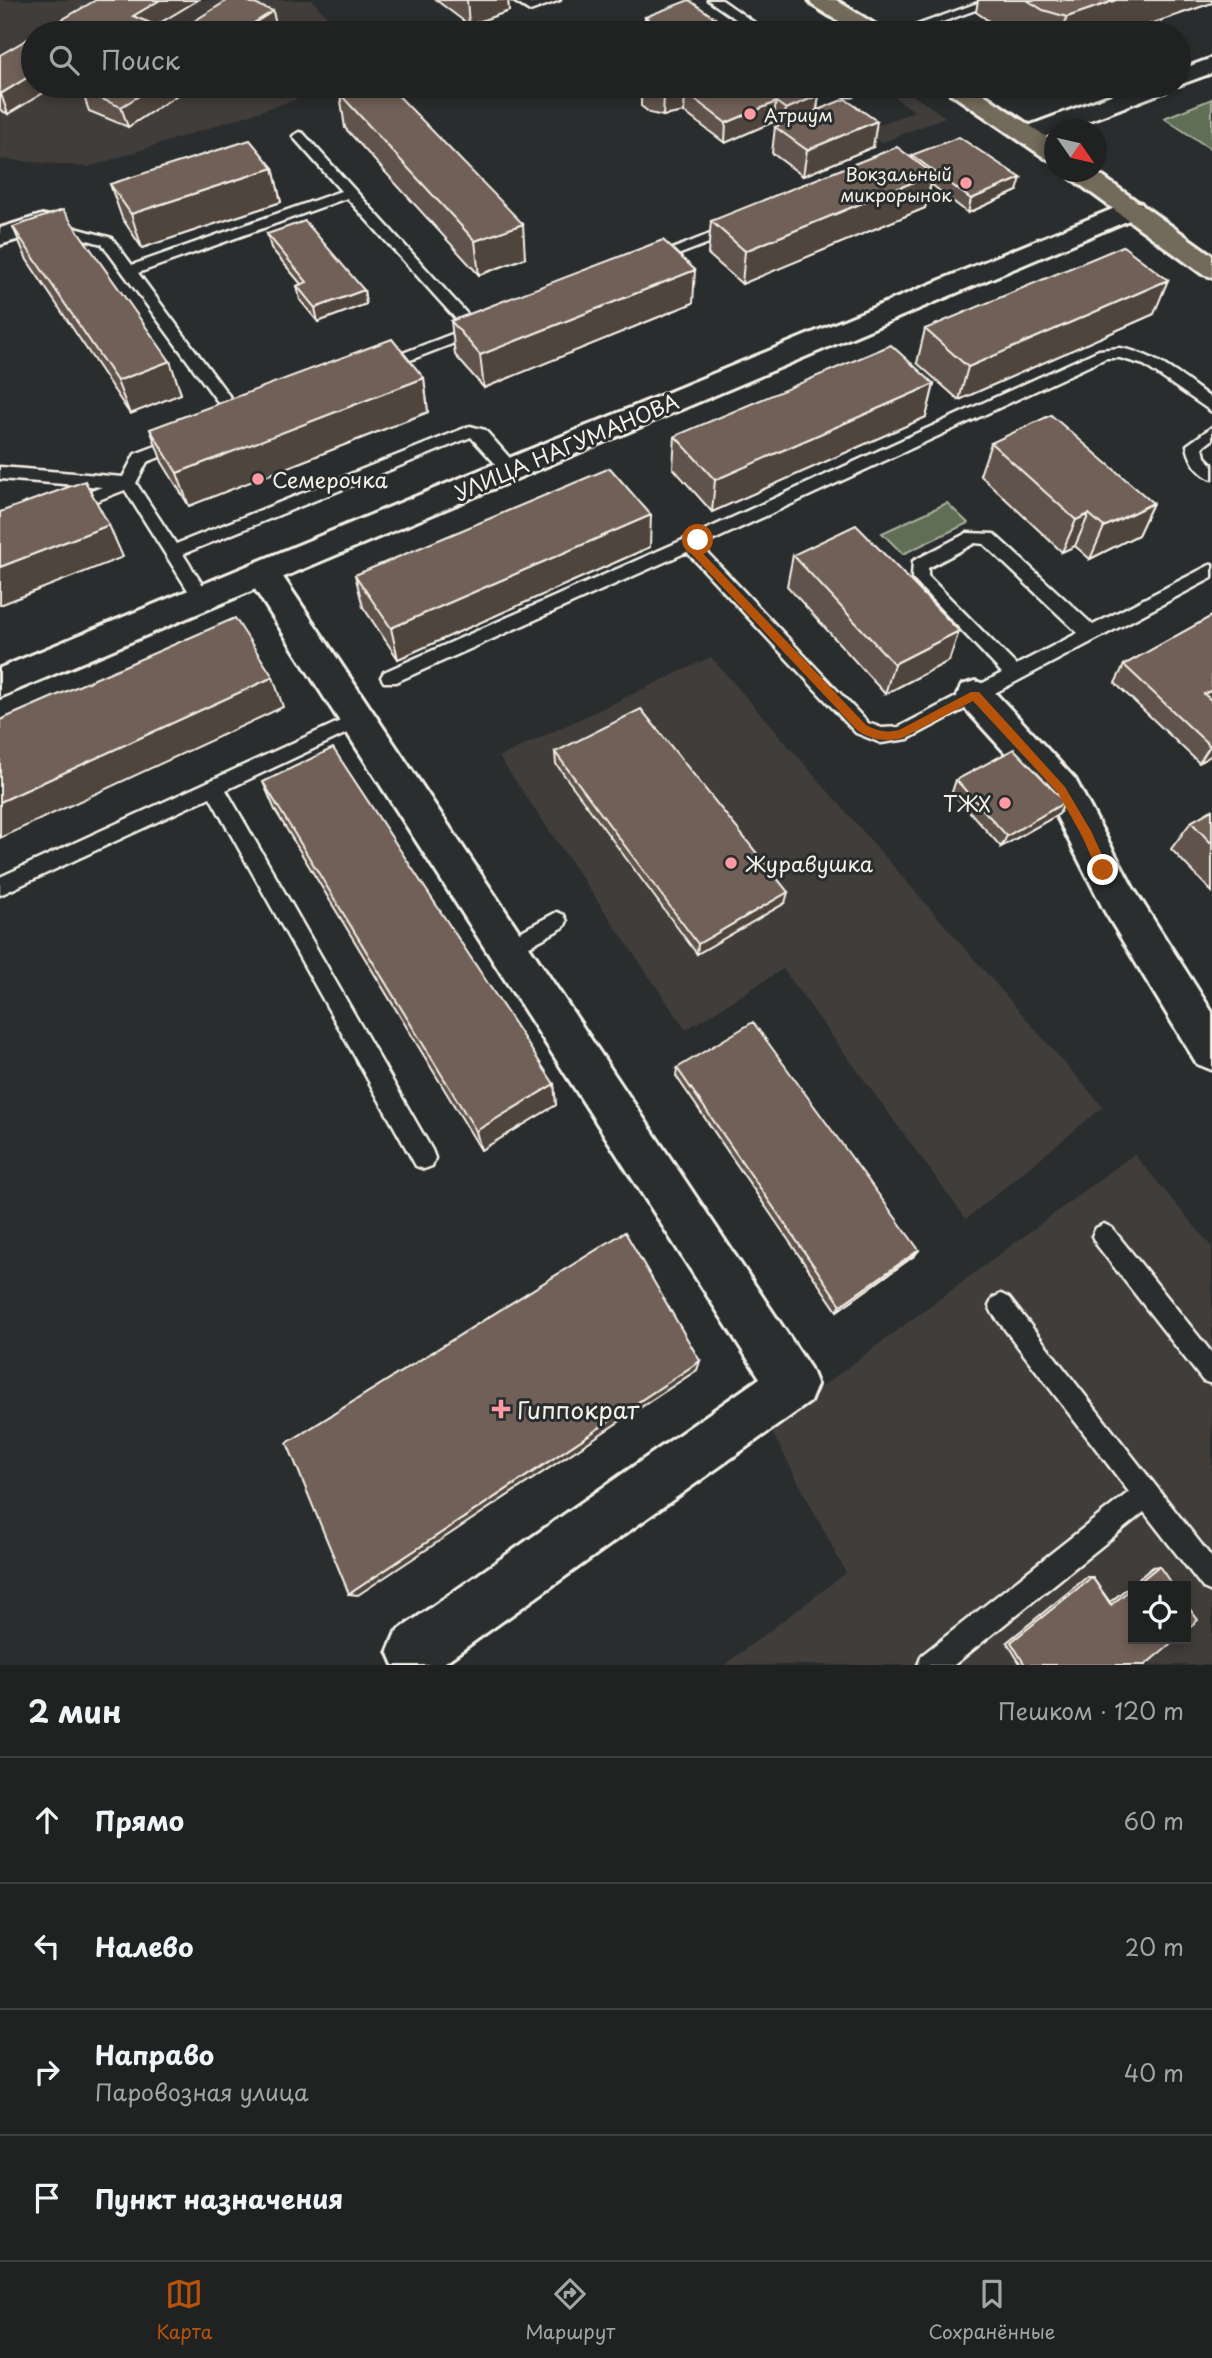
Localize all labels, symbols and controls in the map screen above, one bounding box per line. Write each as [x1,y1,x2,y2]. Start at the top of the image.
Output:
search box [21,21,1191,98]
text: Поиск [101,40,180,79]
icon: search [45,41,83,79]
place label: Атриум [764,101,833,128]
marker: Атриум [742,106,758,122]
north arrow [1044,119,1107,182]
place label: Вокзальный микрорынок [840,160,952,208]
marker: Вокзальный микрорынок [958,175,974,191]
street label: УЛИЦА НАГУМАНОВА [449,384,683,508]
place label: Семерочка [272,463,389,495]
marker: Семерочка [250,471,266,487]
route start [682,524,713,555]
place label: ТЖХ [943,787,991,819]
marker: ТЖХ [997,795,1013,811]
place label: Журавушка [745,847,874,879]
route end [1087,854,1118,885]
marker: Журавушка [723,855,739,871]
place label: Гиппократ [517,1391,640,1427]
marker: Гиппократ [491,1399,511,1419]
map controls [1128,1581,1191,1644]
button: locate [1128,1581,1191,1644]
text: 2 мин [28,1688,122,1733]
text: Пешком · 120 m [998,1693,1184,1728]
icon: ahead [28,1801,66,1839]
text: Прямо [95,1801,184,1840]
text: 60 m [1124,1803,1184,1838]
icon: left [28,1927,66,1965]
text: Налево [95,1927,193,1966]
text: 20 m [1125,1929,1184,1964]
text: Направо [95,2035,214,2074]
icon: right [28,2053,66,2091]
text: 40 m [1124,2055,1184,2090]
text: Паровозная улица [95,2074,309,2109]
icon: arrive [28,2179,66,2217]
text: Пункт назначения [95,2179,343,2218]
tab: Карта [157,2275,212,2345]
tab: Маршрут [525,2275,615,2345]
tab: Сохранённые [928,2275,1055,2345]

